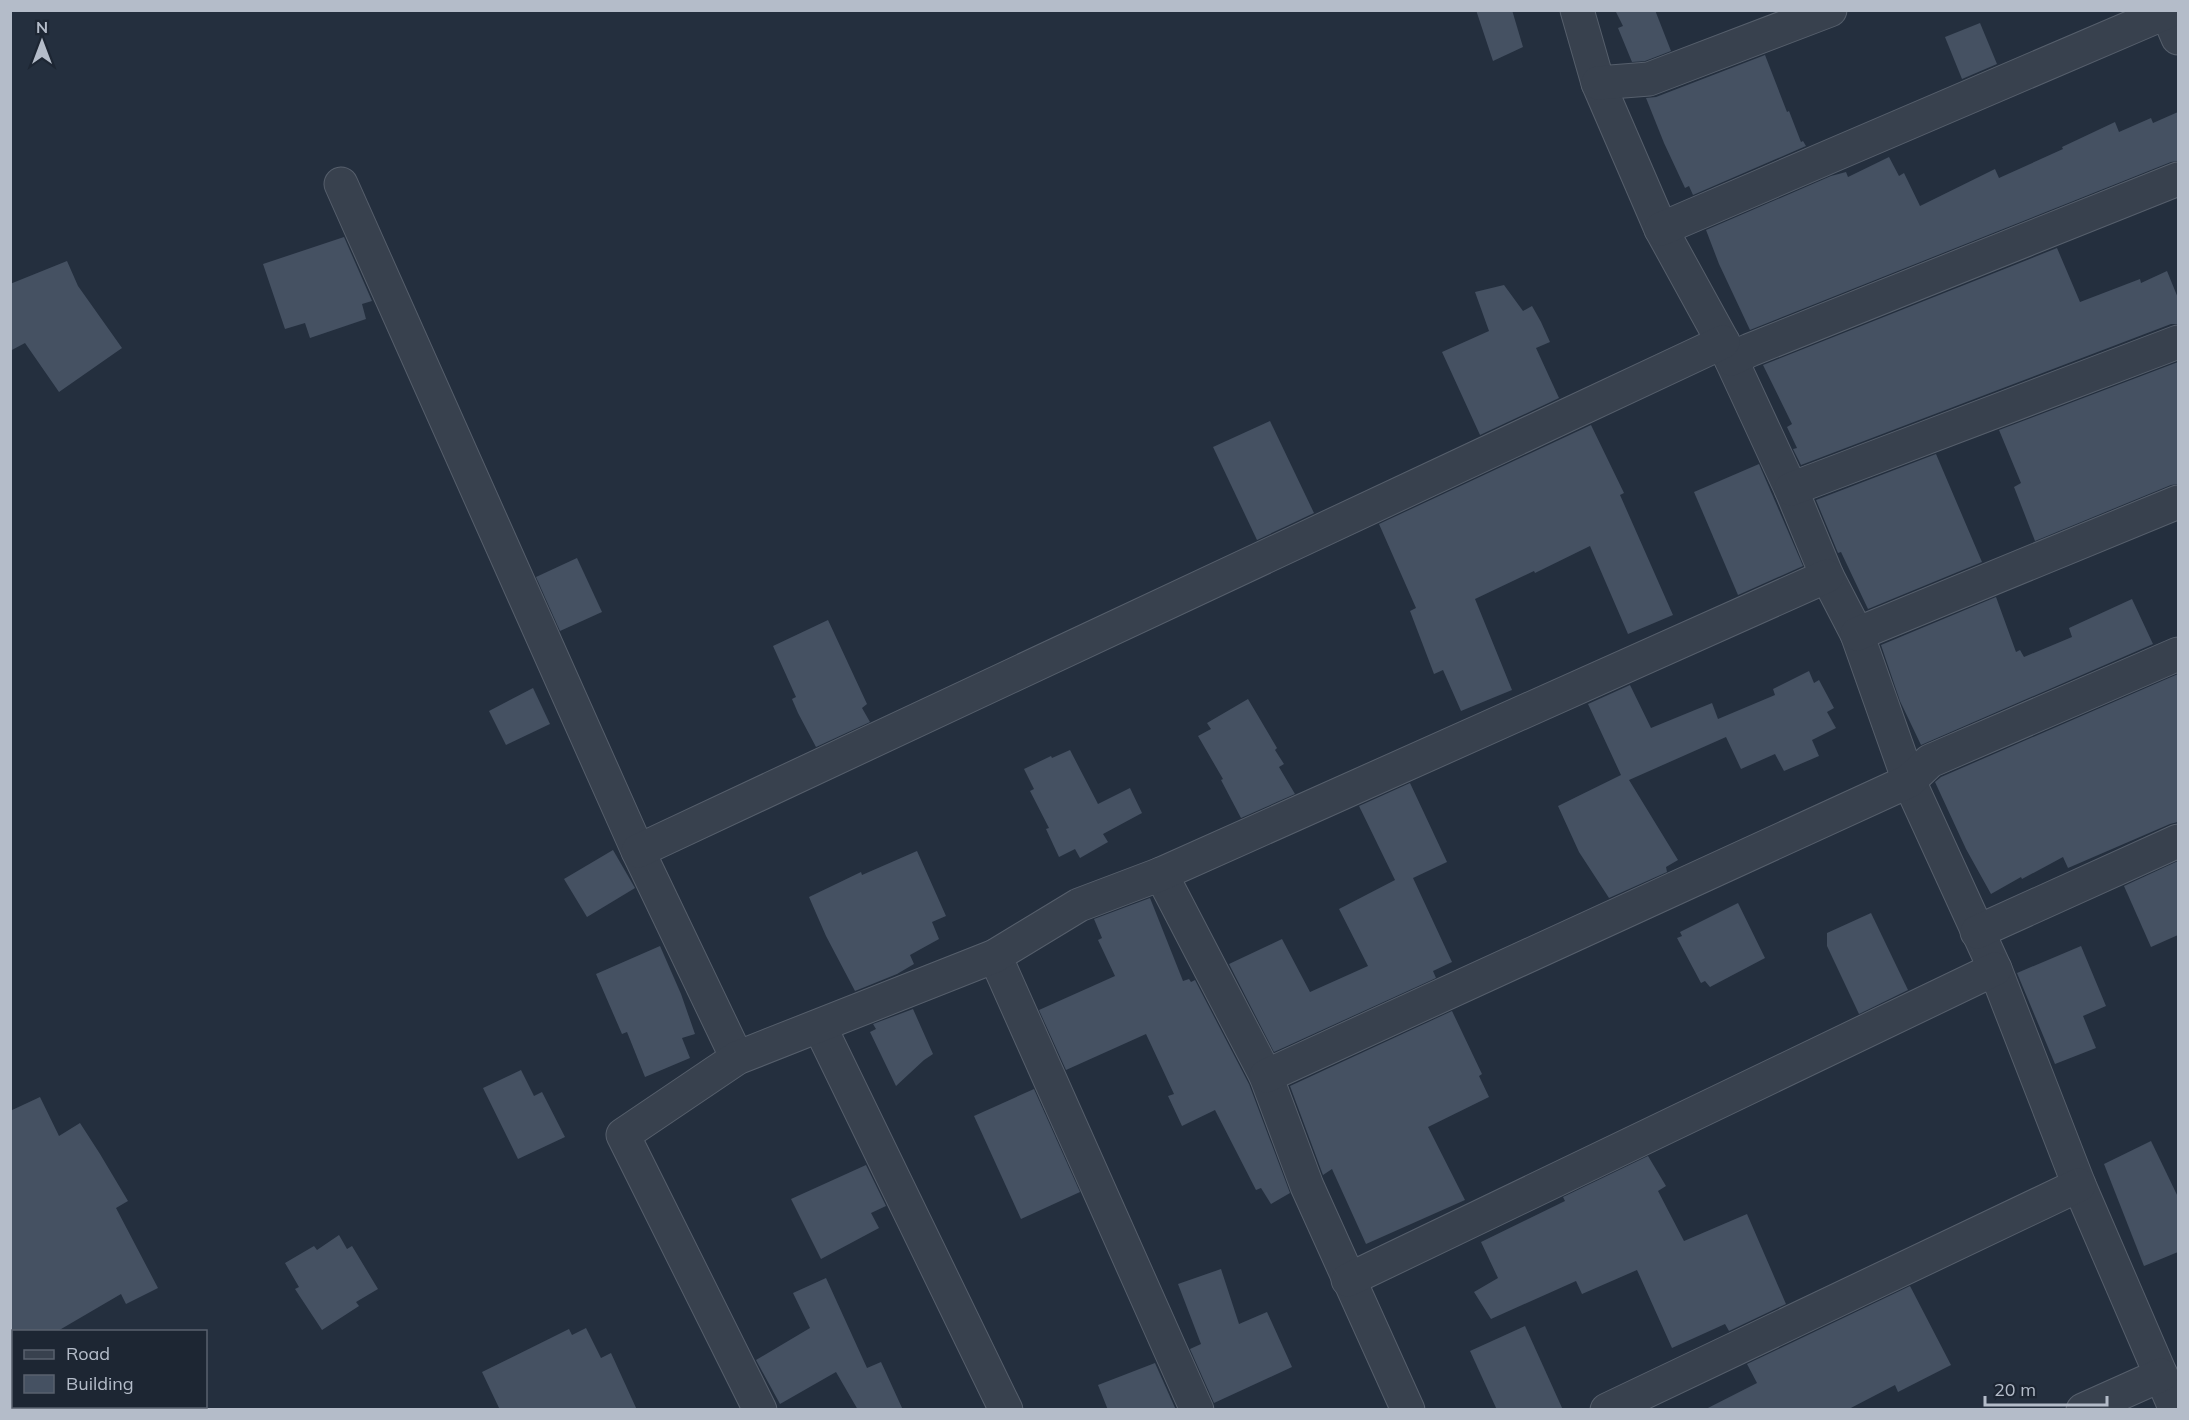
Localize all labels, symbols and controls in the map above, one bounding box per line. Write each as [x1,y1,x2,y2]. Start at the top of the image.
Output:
north arrow [12,12,72,72]
text: N [36,17,48,37]
legend [12,1330,207,1408]
text: Road [66,1342,110,1365]
scale bar [1985,1369,2106,1407]
text: Building [66,1372,134,1395]
text: 20 m [1994,1378,2036,1401]

